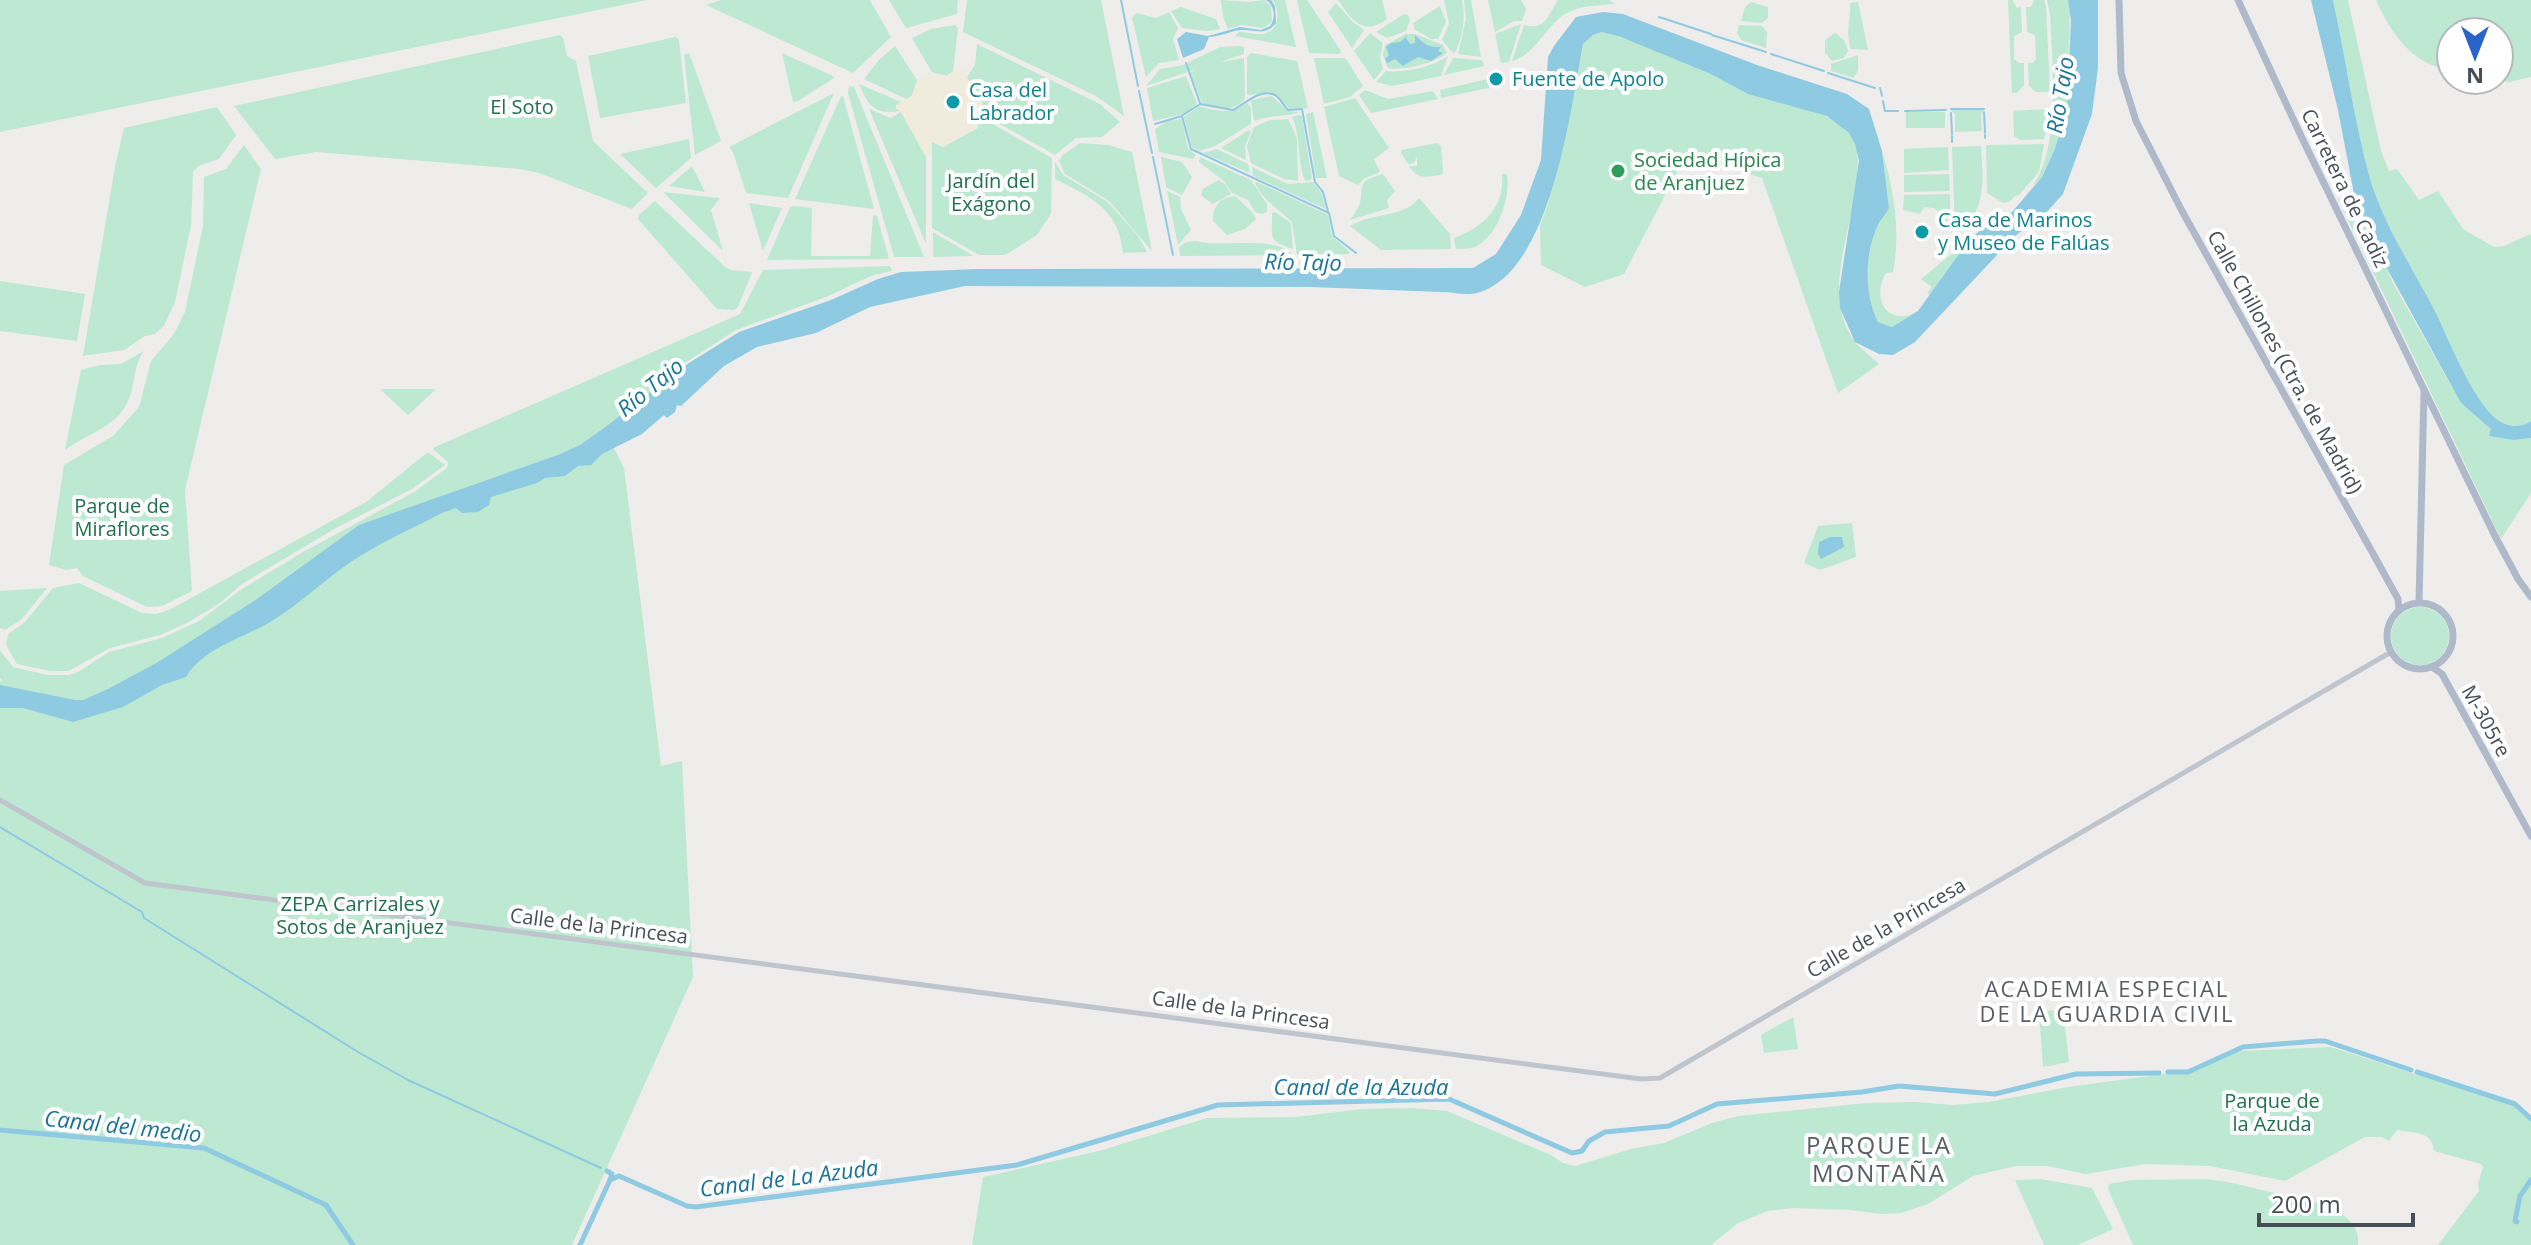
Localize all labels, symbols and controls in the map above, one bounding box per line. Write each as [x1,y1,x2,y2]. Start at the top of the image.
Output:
north arrow [2435,16,2515,96]
water label: Río Tajo [2038,54,2080,136]
text: N [2466,62,2484,92]
place label: Fuente de Apolo [1512,65,1664,92]
marker: Fuente de Apolo [1487,70,1505,88]
place label: Casa del Labrador [969,76,1055,126]
park label: El Soto [490,93,554,120]
marker: Casa del Labrador [944,93,962,111]
street label: Carretera de Cadiz [2295,104,2396,272]
place label: Sociedad Hípica de Aranjuez [1634,146,1781,196]
marker: Sociedad Hípica de Aranjuez [1609,162,1627,180]
park label: Jardín del Exágono [945,167,1035,217]
place label: Casa de Marinos y Museo de Falúas [1938,206,2110,256]
marker: Casa de Marinos y Museo de Falúas [1913,223,1931,241]
street label: Calle Chillones (Ctra. de Madrid) [2202,225,2369,498]
water label: Río Tajo [1264,245,1342,277]
water label: Río Tajo [610,350,689,422]
park label: Parque de Miraflores [74,492,170,542]
street label: M-305re [2456,680,2517,761]
street label: Calle de la Princesa [1801,871,1970,984]
park label: ZEPA Carrizales y Sotos de Aranjuez [276,890,444,940]
street label: Calle de la Princesa [508,901,690,950]
district label: ACADEMIA ESPECIAL DE LA GUARDIA CIVIL [1979,973,2235,1028]
street label: Calle de la Princesa [1150,984,1332,1035]
water label: Canal de la Azuda [1274,1071,1448,1101]
park label: Parque de la Azuda [2224,1087,2320,1137]
water label: Canal del medio [43,1102,203,1148]
district label: PARQUE LA MONTAÑA [1806,1128,1952,1189]
water label: Canal de La Azuda [698,1151,880,1203]
scale bar [2259,1177,2413,1227]
text: 200 m [2271,1187,2341,1220]

